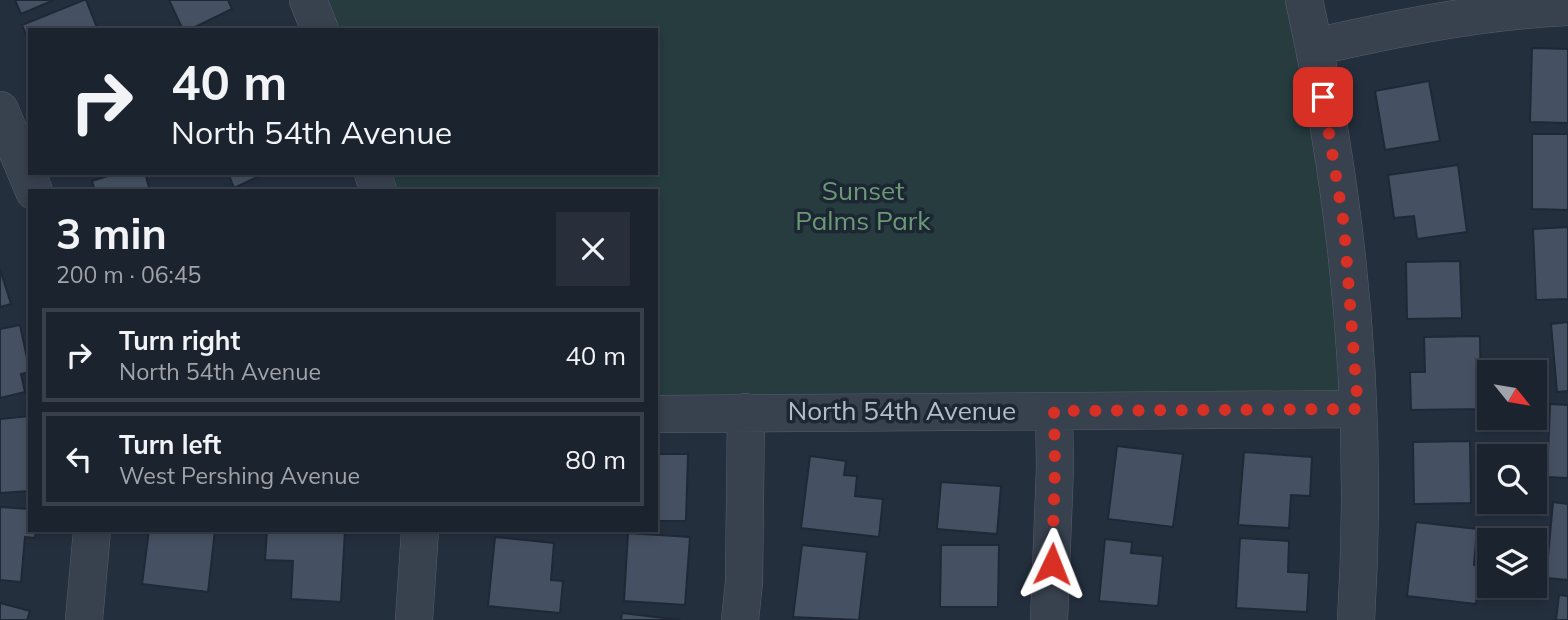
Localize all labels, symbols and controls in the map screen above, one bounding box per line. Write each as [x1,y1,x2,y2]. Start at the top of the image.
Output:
text: 40 m [171,51,287,112]
icon: right [56,56,147,147]
pin [1293,67,1353,127]
icon: arrive [1304,78,1342,116]
text: North 54th Avenue [171,112,452,152]
park label: Sunset Palms Park [795,174,931,237]
text: 3 min [56,207,167,260]
button: close [556,212,630,286]
text: 200 m · 06:45 [56,260,201,289]
text: Turn right [119,324,240,357]
icon: right [60,336,98,374]
text: 40 m [565,339,626,372]
text: North 54th Avenue [119,357,321,386]
north arrow [1477,360,1547,430]
map controls [1477,360,1547,598]
street label: North 54th Avenue [788,394,1016,427]
text: Turn left [119,428,221,461]
icon: left [60,440,98,478]
text: 80 m [565,443,626,476]
button: search [1477,444,1547,514]
text: West Pershing Avenue [119,461,360,490]
position arrow [1015,527,1089,601]
button: layers [1477,528,1547,598]

